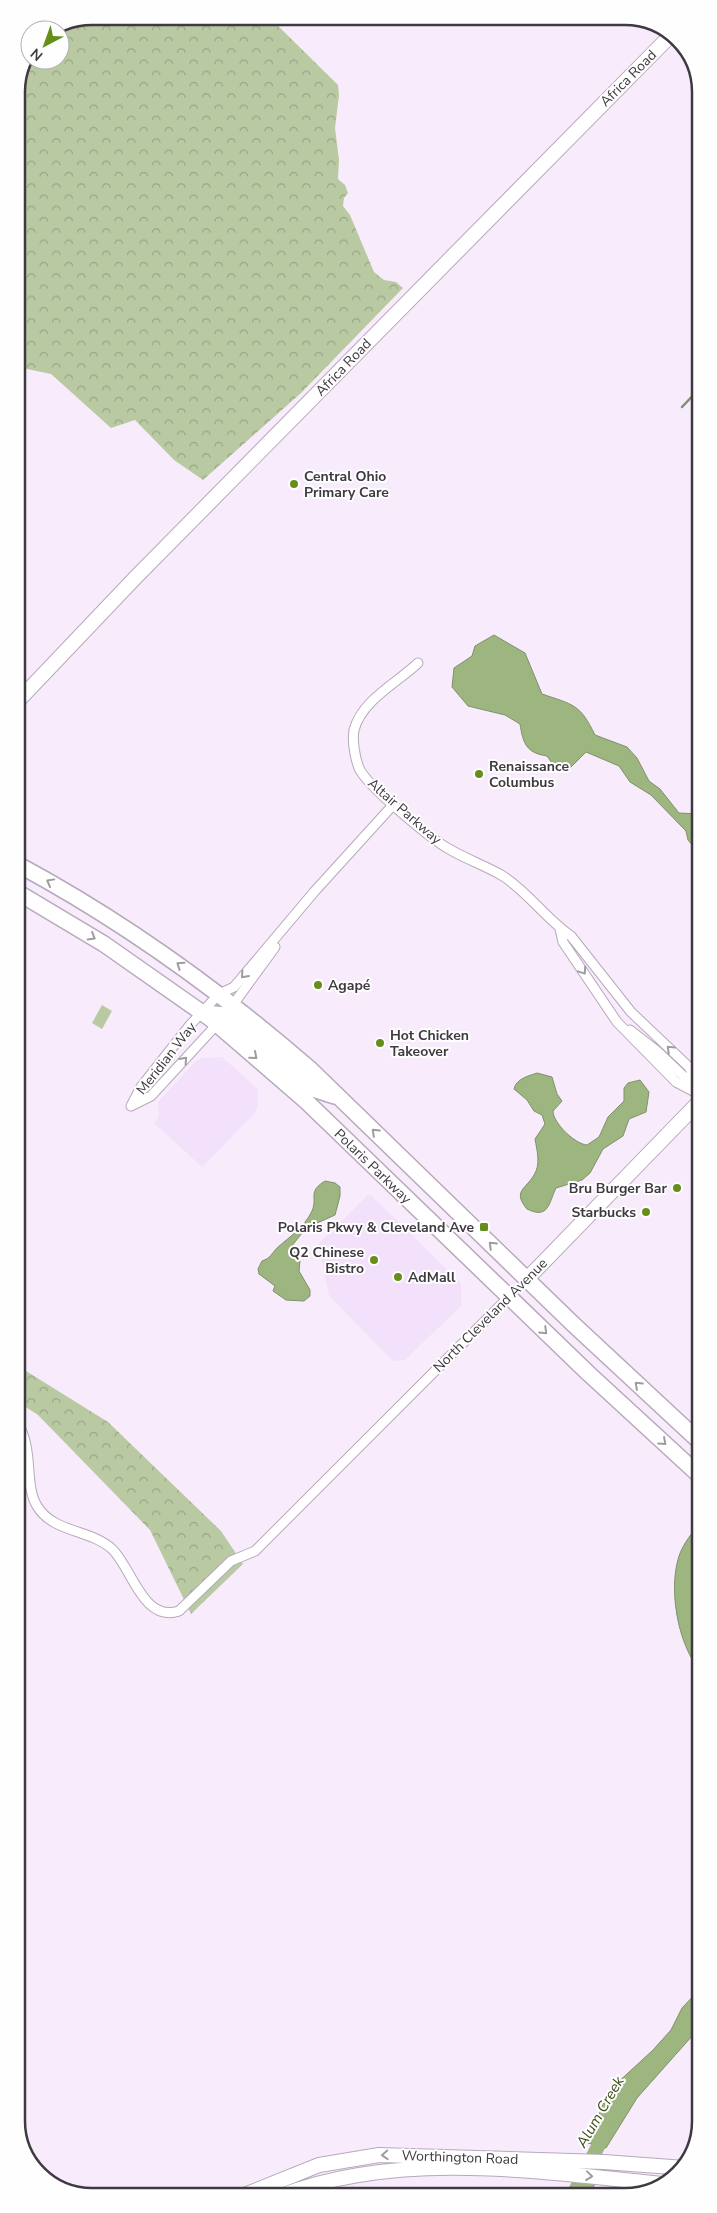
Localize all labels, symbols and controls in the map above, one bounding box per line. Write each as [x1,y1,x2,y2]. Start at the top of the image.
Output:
north arrow [20,20,70,70]
text: N [27,44,47,65]
street label: Africa Road [596,46,661,111]
street label: Africa Road [311,334,376,400]
place label: Central Ohio Primary Care [304,467,389,502]
marker: Central Ohio Primary Care [288,478,300,490]
place label: Renaissance Columbus [489,757,569,792]
marker: Renaissance Columbus [473,768,485,780]
street label: Altair Parkway [364,774,446,849]
one-way arrow [46,878,55,888]
one-way arrow [87,930,96,940]
one-way arrow [176,962,186,971]
one-way arrow [577,965,586,975]
one-way arrow [241,970,250,979]
place label: Agapé [328,976,371,995]
marker: Agapé [312,979,324,991]
street label: Meridian Way [132,1017,201,1099]
place label: Hot Chicken Takeover [390,1026,469,1061]
marker: Hot Chicken Takeover [374,1037,386,1049]
one-way arrow [667,1046,676,1055]
one-way arrow [249,1050,258,1059]
one-way arrow [178,1056,187,1065]
street label: Polaris Parkway [330,1125,416,1209]
one-way arrow [372,1129,381,1138]
place label: Bru Burger Bar [569,1179,668,1198]
marker: Bru Burger Bar [671,1182,683,1194]
place label: Starbucks [571,1203,636,1222]
marker: Starbucks [640,1206,652,1218]
place label: Polaris Pkwy & Cleveland Ave [278,1218,474,1237]
marker: Polaris Pkwy & Cleveland Ave [478,1221,490,1233]
one-way arrow [489,1242,498,1251]
place label: Q2 Chinese Bistro [289,1243,364,1278]
marker: Q2 Chinese Bistro [368,1254,380,1266]
street label: North Cleveland Avenue [429,1254,552,1377]
place label: AdMall [408,1268,456,1287]
marker: AdMall [392,1271,404,1283]
one-way arrow [539,1325,548,1334]
one-way arrow [635,1382,644,1391]
one-way arrow [657,1436,666,1445]
water label: Alum Creek [571,2072,629,2152]
street label: Worthington Road [401,2146,519,2169]
one-way arrow [381,2149,389,2160]
one-way arrow [585,2170,593,2181]

